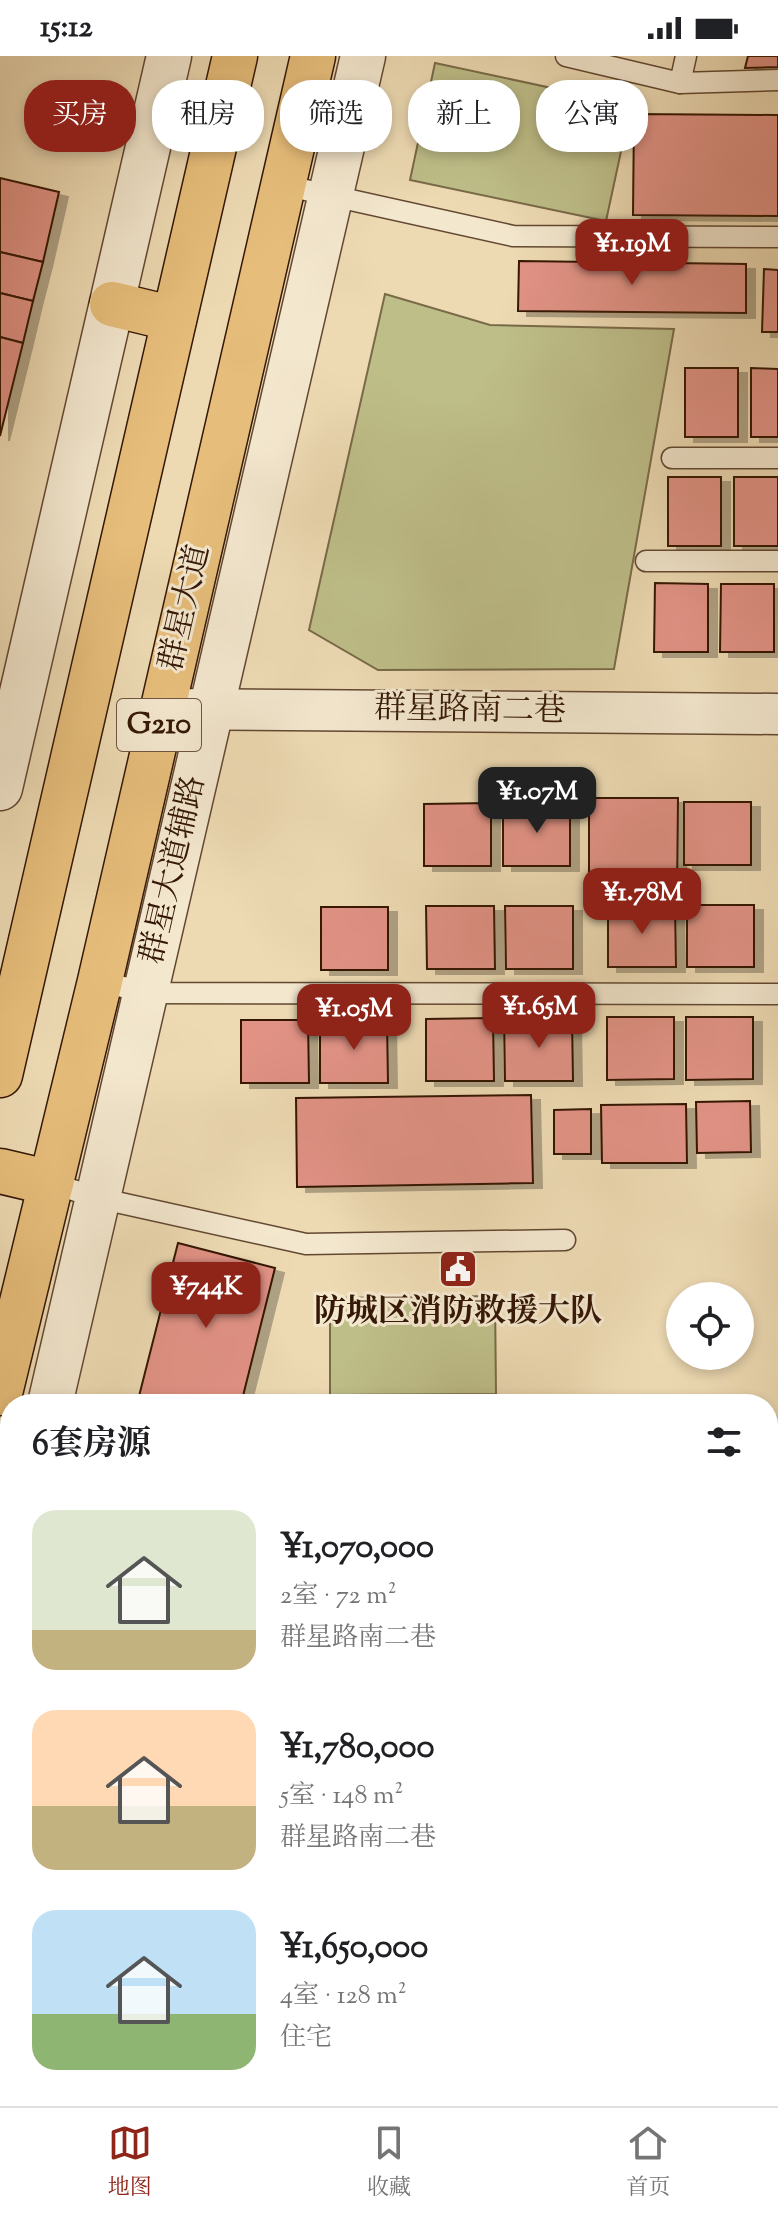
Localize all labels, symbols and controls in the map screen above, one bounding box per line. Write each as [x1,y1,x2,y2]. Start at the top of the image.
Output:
text: 15:12 [40,7,93,50]
chip: 买房 [24,80,136,152]
chip: 租房 [152,80,264,152]
chip: 筛选 [280,80,392,152]
chip: 新上 [408,80,520,152]
chip: 公寓 [536,80,648,152]
pin: ¥1.19M [567,219,697,287]
text: ¥1.19M [593,226,671,263]
street label: 群星大道 [149,540,223,676]
street label: 群星路南二巷 [374,686,566,736]
road number: G210 [117,699,201,751]
pin: ¥1.07M [472,767,602,835]
street label: 群星大道辅路 [130,771,218,969]
text: ¥1.07M [496,774,578,811]
pin: ¥1.78M [577,868,707,936]
text: ¥1.78M [601,875,683,912]
pin: ¥1.65M [474,982,604,1050]
pin: ¥1.05M [289,984,419,1052]
text: ¥1.65M [500,989,578,1026]
text: ¥1.05M [315,991,393,1028]
public building icon: 防城区消防救援大队 [437,1248,479,1290]
pin: ¥744K [150,1262,262,1330]
text: ¥744K [169,1269,243,1306]
map controls [666,1282,754,1370]
button: locate [666,1282,754,1370]
place label: 防城区消防救援大队 [314,1290,602,1336]
icon: filters [702,1420,746,1464]
text: 6套房源 [32,1421,151,1470]
text: ¥1,070,000 [280,1524,434,1573]
icon: home [96,1542,192,1638]
text: 2室 · 72 m² [280,1578,397,1615]
text: 群星路南二巷 [280,1620,436,1657]
text: ¥1,780,000 [280,1724,435,1773]
icon: home [96,1742,192,1838]
text: 5室 · 148 m² [280,1778,403,1815]
text: 群星路南二巷 [280,1820,436,1857]
text: ¥1,650,000 [280,1924,428,1973]
icon: home [96,1942,192,2038]
text: 4室 · 128 m² [280,1978,407,2015]
text: 住宅 [280,2020,332,2057]
tab: 地图 [108,2121,152,2205]
tab: 收藏 [367,2121,411,2205]
tab: 首页 [626,2121,670,2205]

